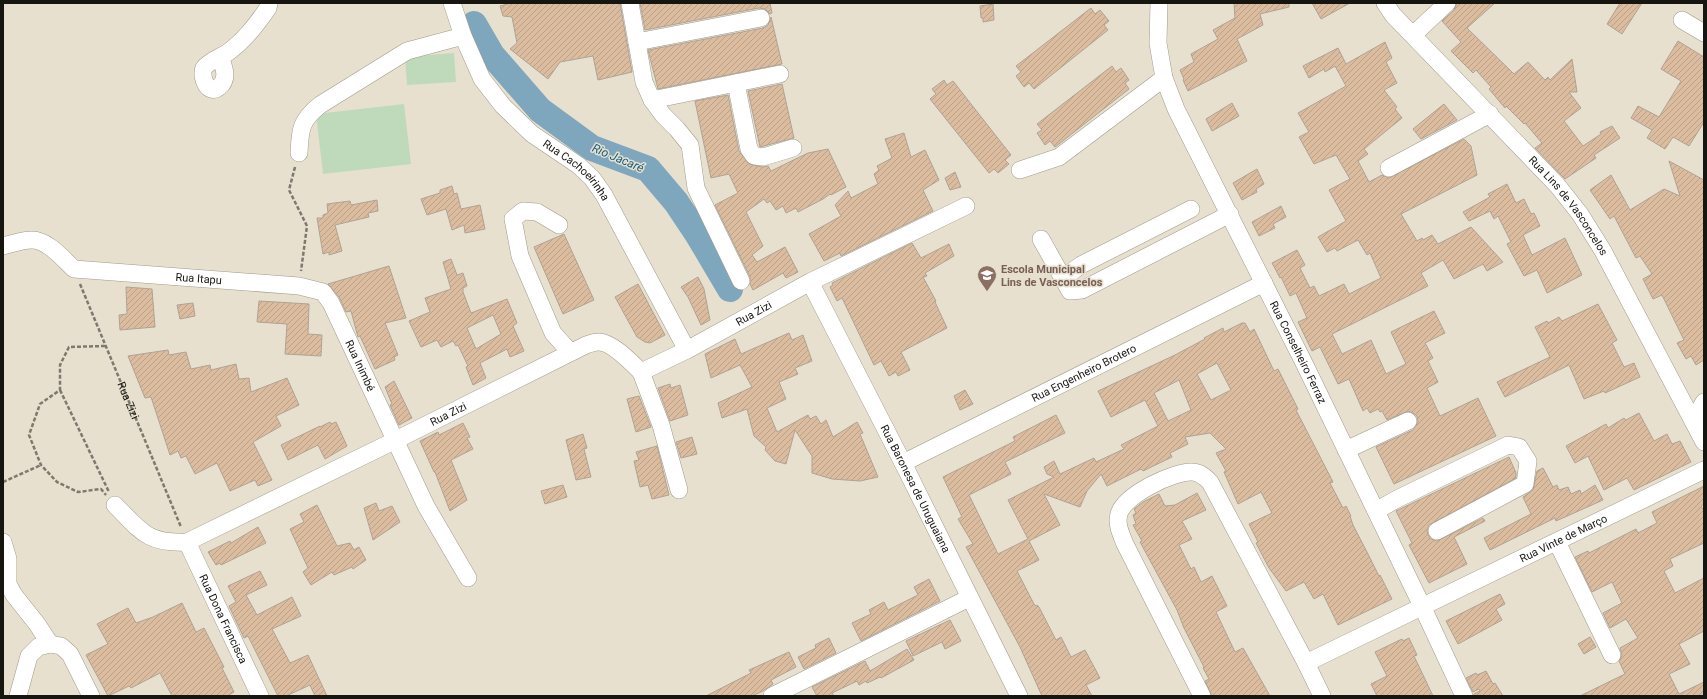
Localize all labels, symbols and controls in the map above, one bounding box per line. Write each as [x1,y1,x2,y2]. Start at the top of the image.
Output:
street label: Rua Cachoeirinha [540,137,612,203]
water label: Rio Jacaré [590,141,646,175]
street label: Rua Lins de Vasconcelos [1526,154,1610,258]
place label: Escola Municipal Lins de Vasconcelos [1001,263,1103,289]
school or university icon: Escola Municipal Lins de Vasconcelos [976,264,998,292]
street label: Rua Itapu [175,271,222,287]
street label: Rua Zizi [734,299,774,329]
street label: Rua Conselheiro Ferraz [1267,299,1329,406]
street label: Rua Inimbé [342,338,377,394]
street label: Rua Engenheiro Brotero [1029,342,1139,405]
street label: Rua Zizi [114,380,141,421]
street label: Rua Zizi [428,400,469,429]
street label: Rua Baronesa de Uruguaiana [877,423,953,555]
street label: Rua Vinte de Março [1518,512,1609,565]
street label: Rua Dona Francisca [196,572,250,666]

